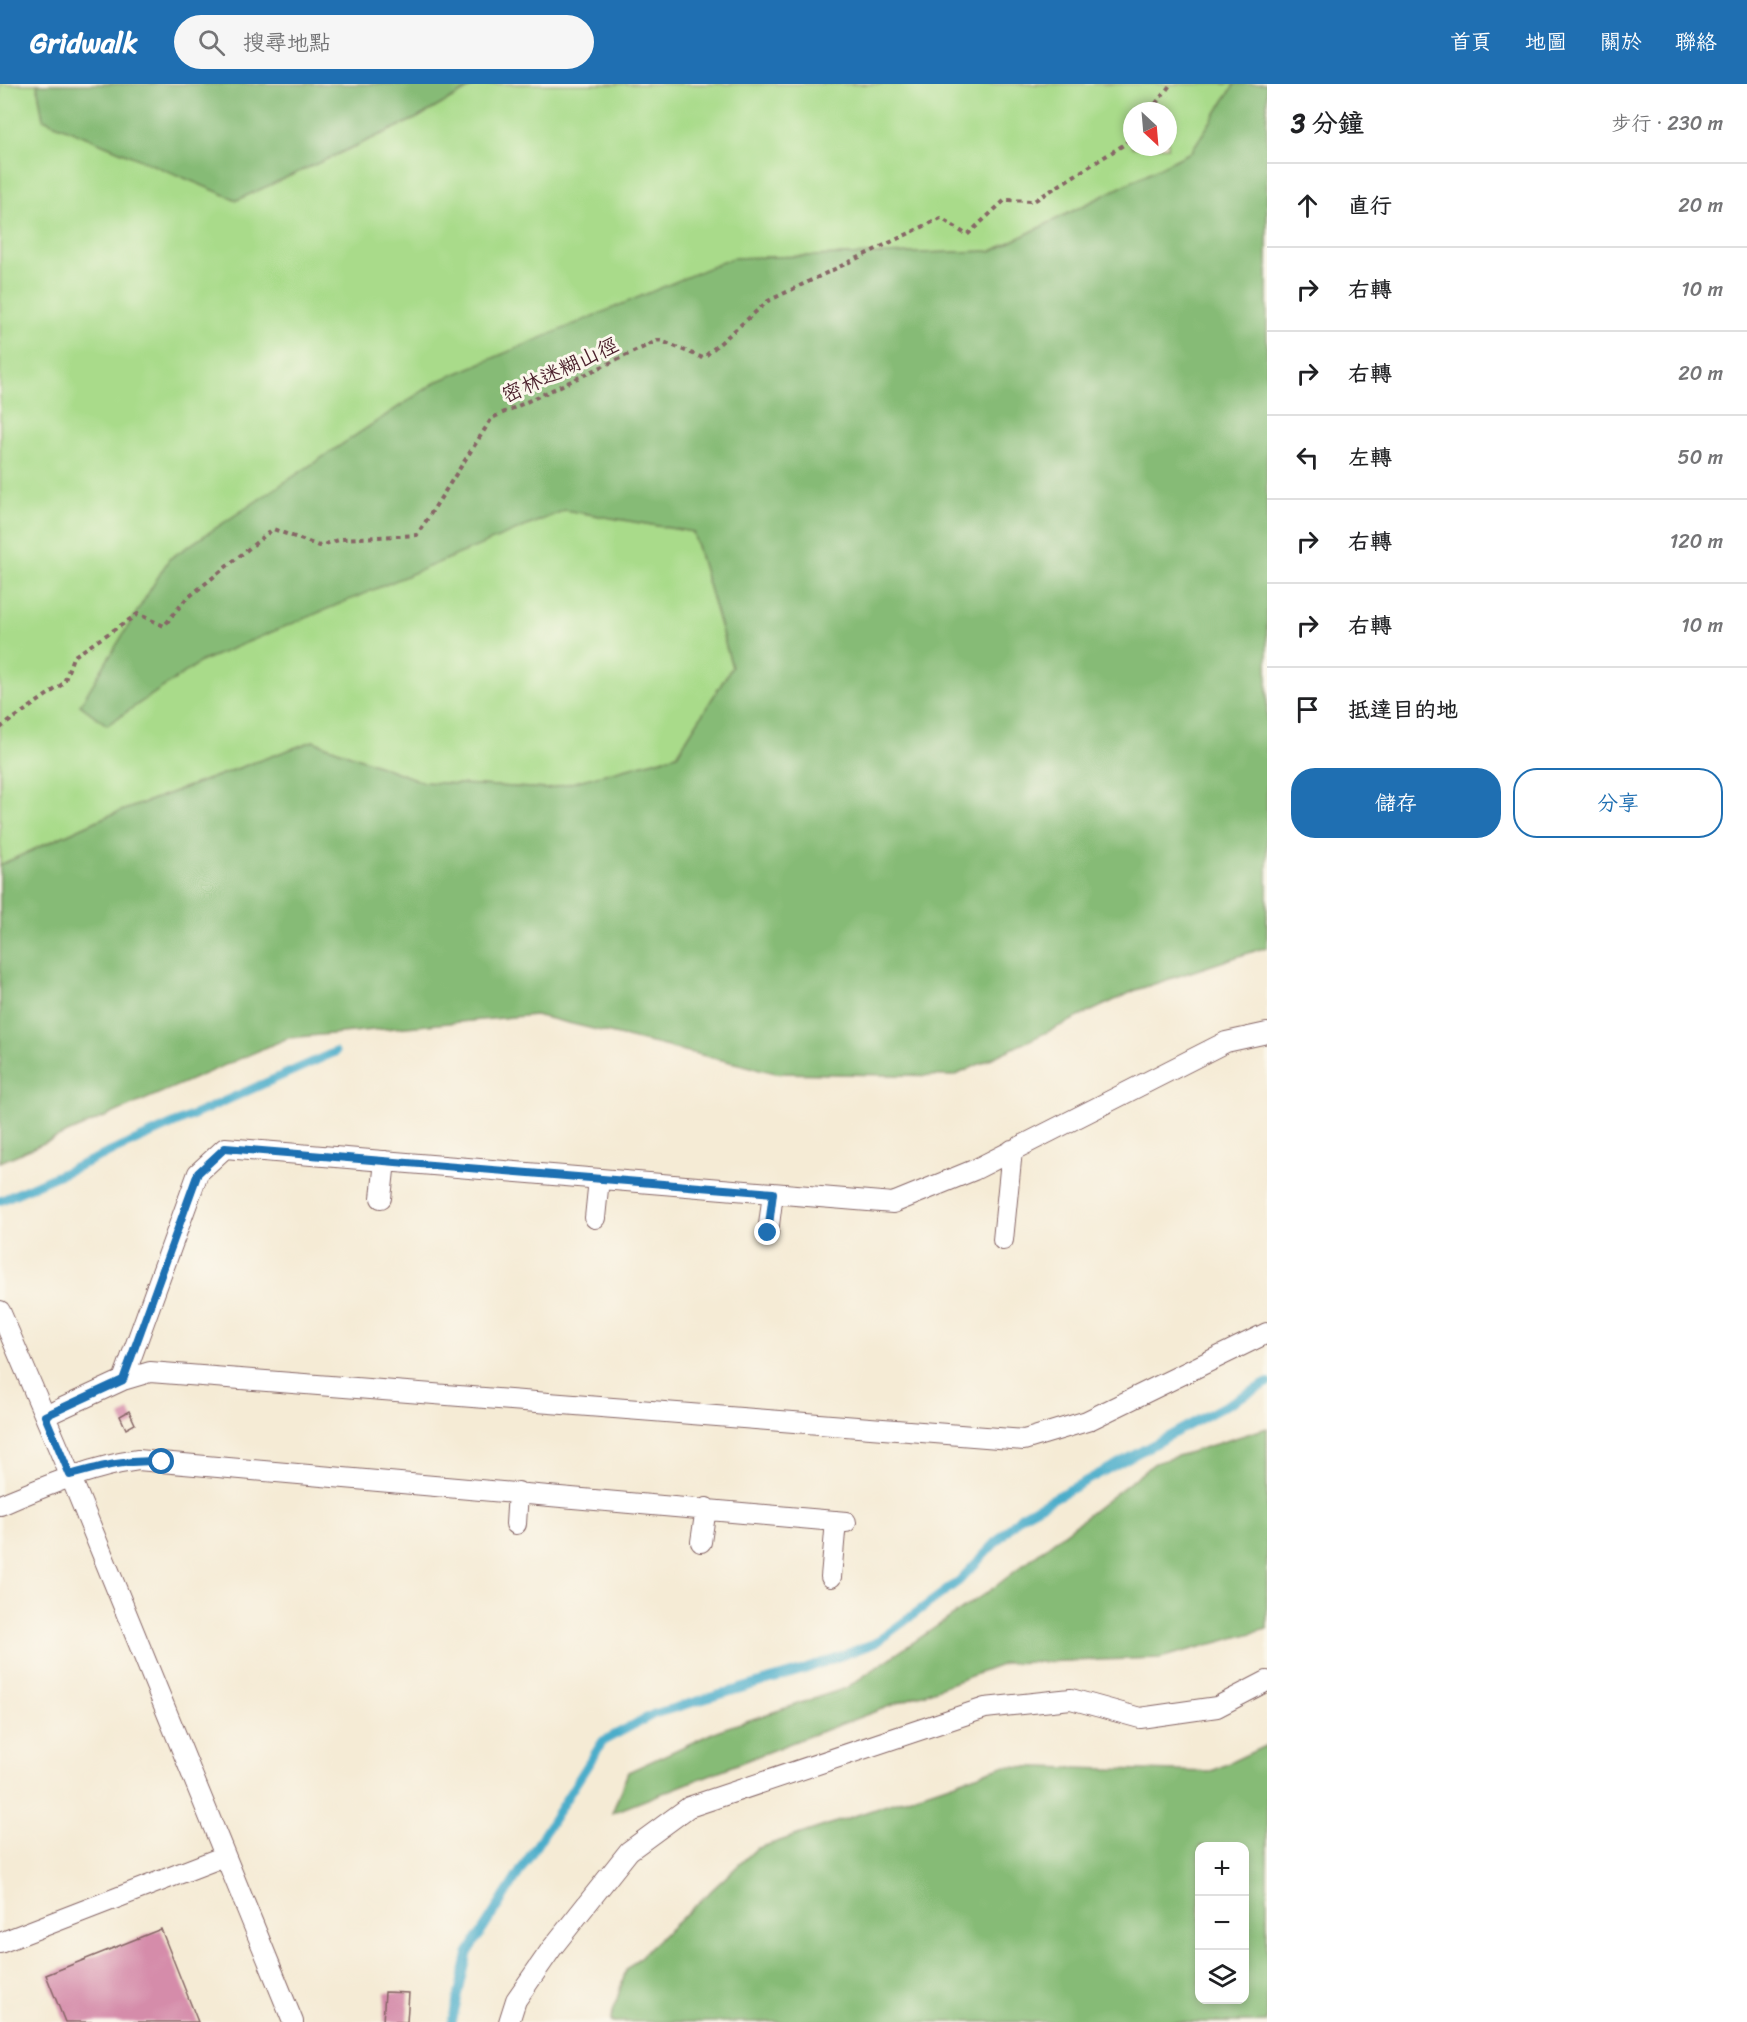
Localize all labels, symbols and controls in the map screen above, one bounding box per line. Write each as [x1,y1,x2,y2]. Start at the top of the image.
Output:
search box [174,15,594,69]
text: Gridwalk [30,18,138,67]
text: 搜尋地點 [243,23,331,62]
text: 首頁 [1450,23,1492,61]
text: 地圖 [1525,23,1567,61]
text: 關於 [1600,23,1642,61]
text: 聯絡 [1675,23,1717,61]
icon: search [195,26,228,59]
text: 3 分鐘 [1291,100,1364,146]
north arrow [1123,102,1177,156]
text: 步行 · 230 m [1612,106,1723,141]
text: 直行 [1348,186,1392,225]
text: 20 m [1678,188,1723,223]
icon: ahead [1291,189,1324,222]
text: 右轉 [1348,270,1392,309]
text: 10 m [1681,272,1723,307]
icon: right [1291,273,1324,306]
street label: 密林迷糊山徑 [495,326,625,414]
text: 右轉 [1348,354,1392,393]
text: 20 m [1678,356,1723,391]
icon: right [1291,357,1324,390]
text: 左轉 [1348,438,1392,477]
text: 50 m [1678,440,1723,475]
icon: left [1291,441,1324,474]
text: 右轉 [1348,522,1392,561]
text: 120 m [1670,524,1723,559]
icon: right [1291,525,1324,558]
text: 右轉 [1348,606,1392,645]
text: 10 m [1681,608,1723,643]
icon: right [1291,609,1324,642]
text: 抵達目的地 [1348,690,1458,729]
icon: arrive [1291,693,1324,726]
button: 儲存 [1291,768,1501,838]
button: 分享 [1513,768,1723,838]
route end [754,1219,780,1245]
route start [148,1448,174,1474]
map controls [1195,1842,1249,2004]
button: + [1195,1842,1249,1896]
button: − [1195,1896,1249,1950]
button: layers [1195,1950,1249,2004]

